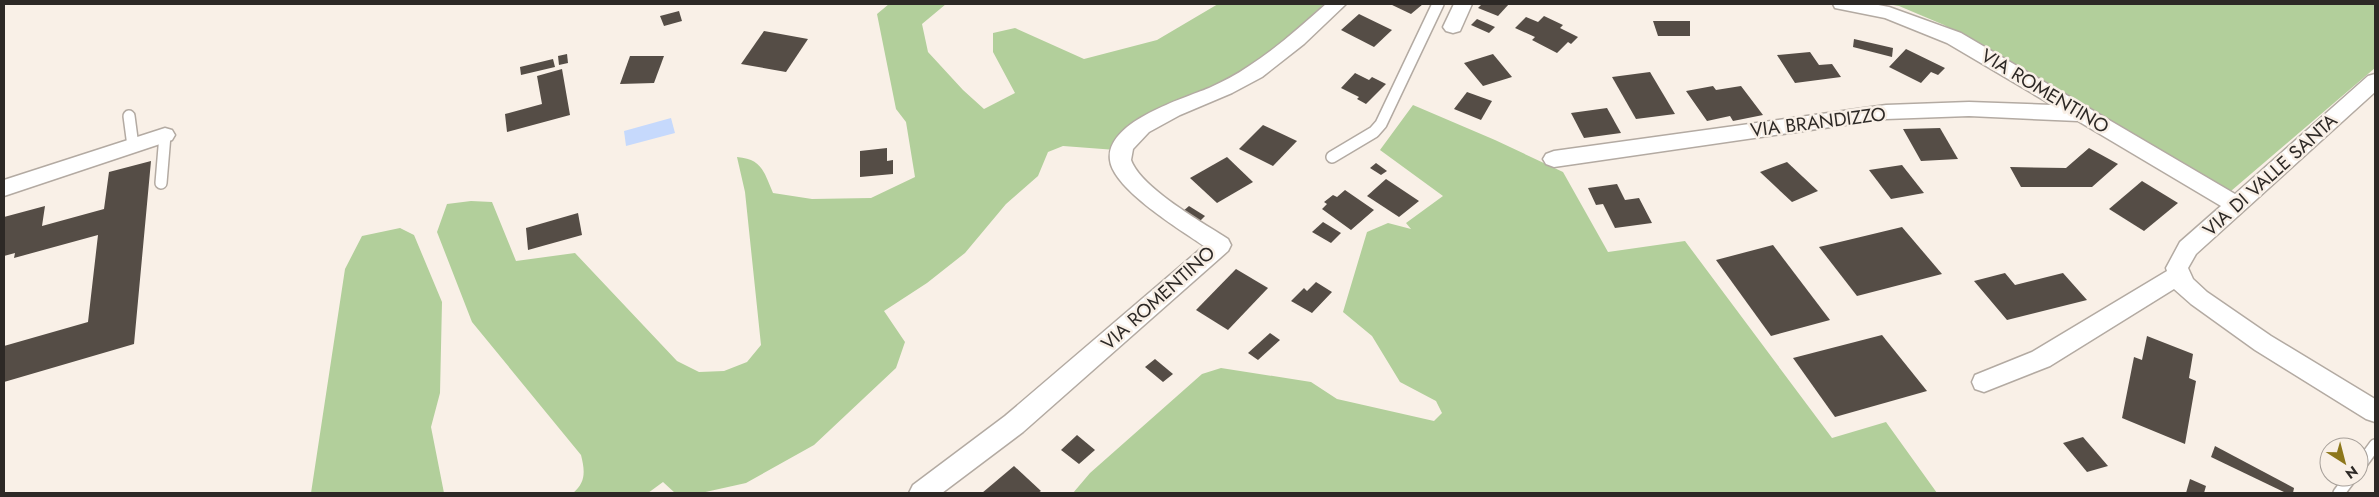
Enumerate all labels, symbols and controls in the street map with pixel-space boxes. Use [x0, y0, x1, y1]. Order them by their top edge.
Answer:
street label: VIA ROMENTINO [1976, 42, 2114, 140]
street label: VIA BRANDIZZO [1749, 100, 1887, 144]
street label: VIA DI VALLE SANTA [2197, 107, 2343, 243]
street label: VIA ROMENTINO [1095, 239, 1221, 357]
north arrow [2319, 437, 2369, 487]
text: N [2341, 461, 2362, 484]

